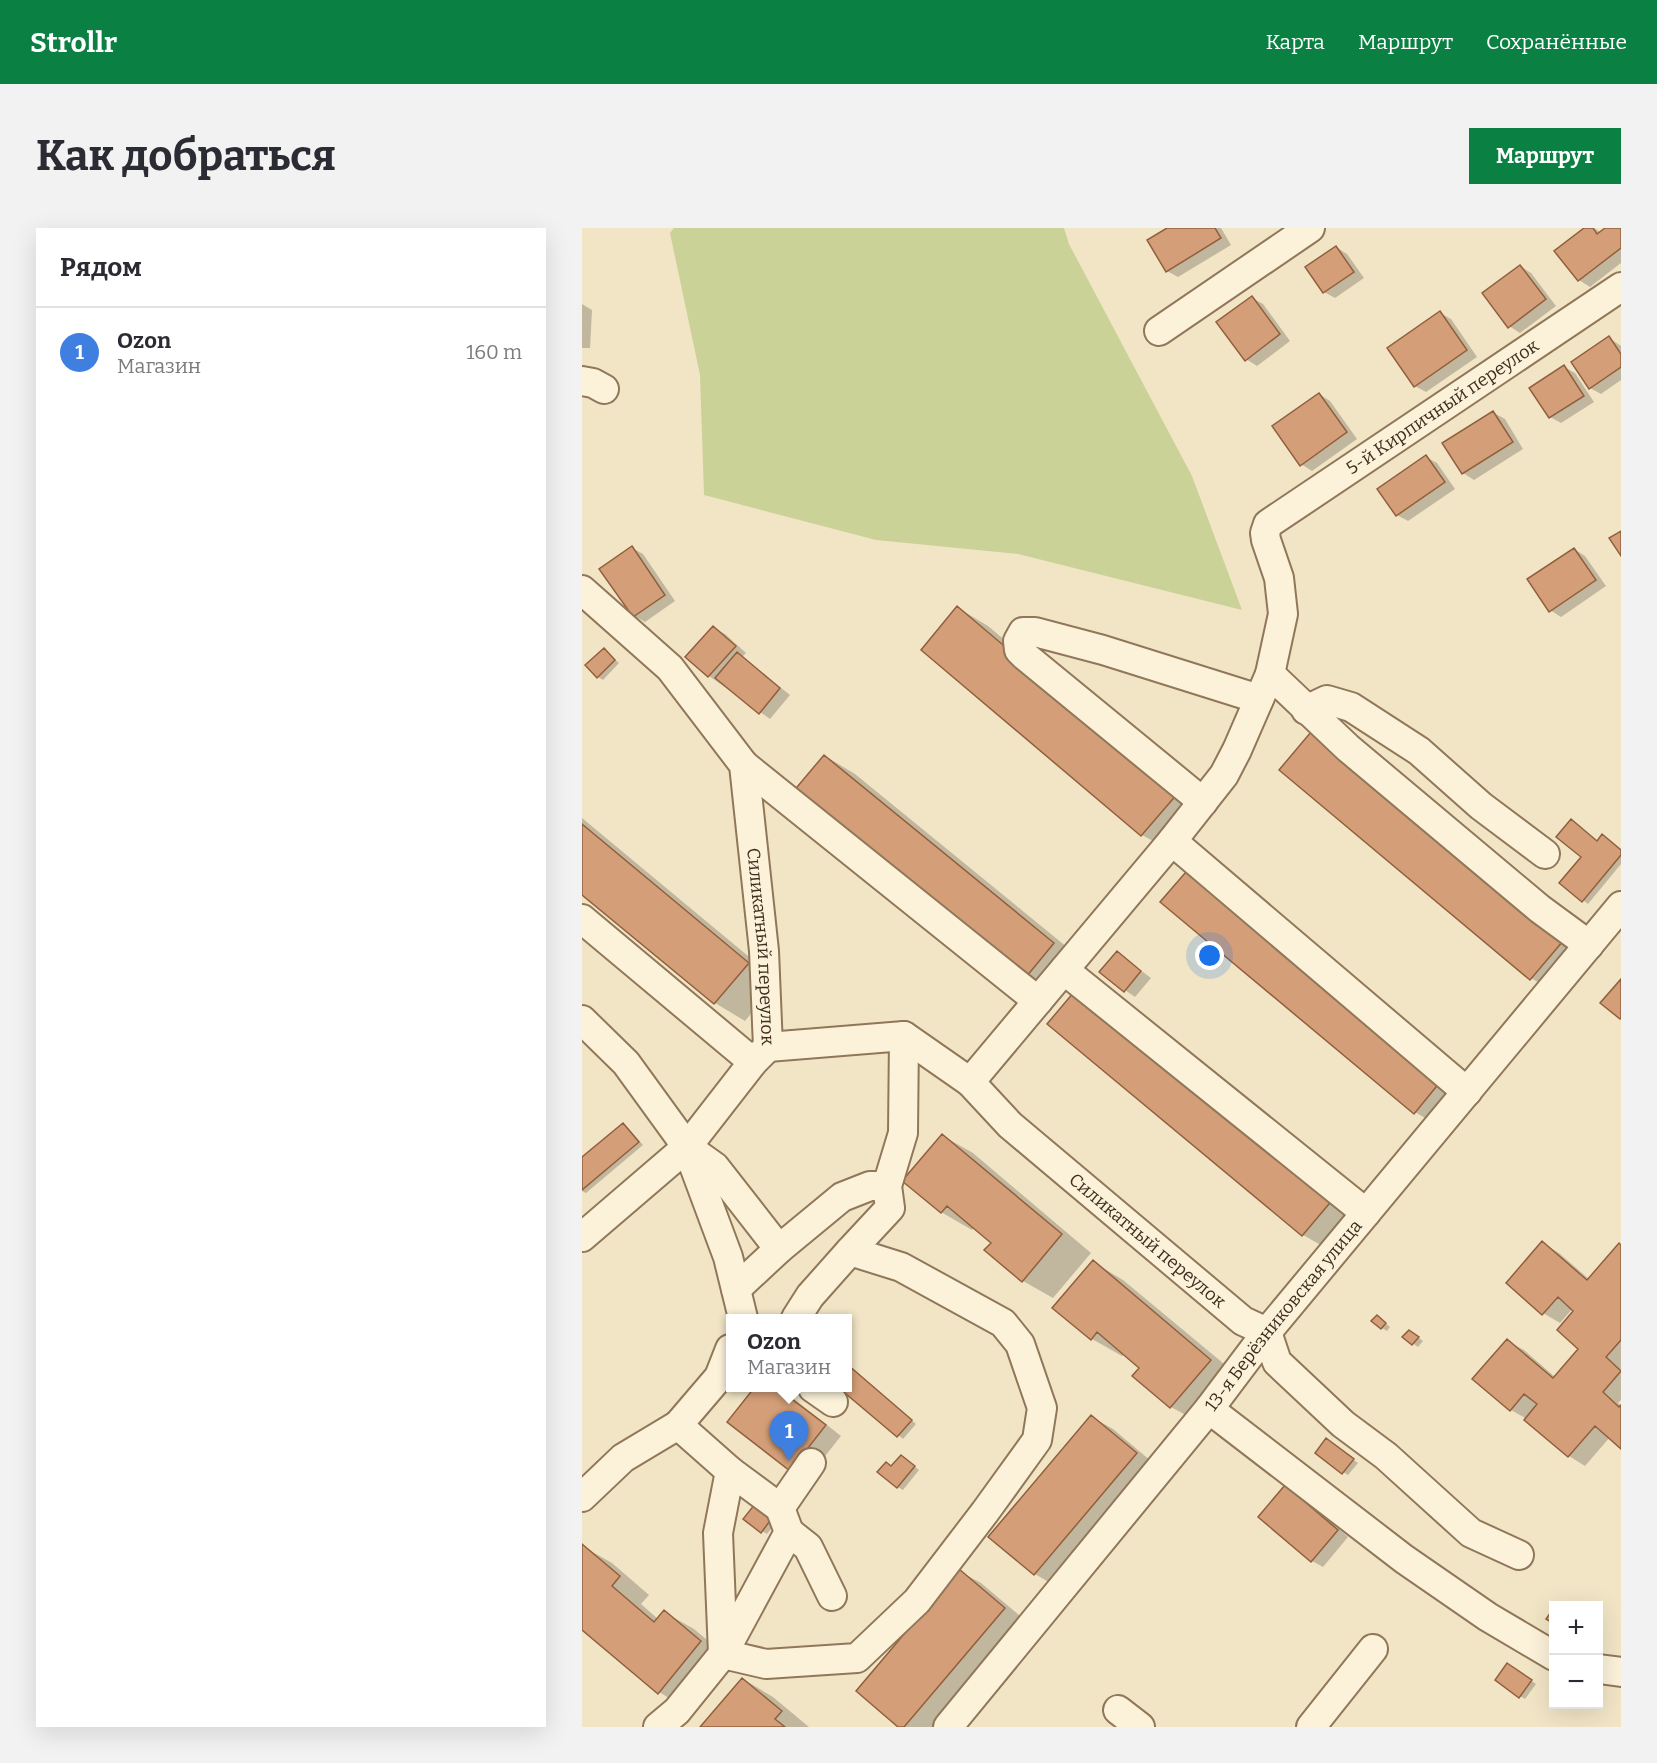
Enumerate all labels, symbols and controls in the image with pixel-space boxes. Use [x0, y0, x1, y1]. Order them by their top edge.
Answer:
text: Strollr [30, 26, 117, 59]
text: Карта [1266, 29, 1325, 55]
text: Маршрут [1358, 29, 1453, 55]
text: Сохранённые [1486, 29, 1627, 55]
button: Маршрут [1469, 128, 1621, 184]
text: Как добраться [36, 131, 336, 181]
text: Рядом [60, 252, 142, 283]
text: Ozon [117, 327, 171, 354]
street label: 5-й Кирпичный переулок [1342, 334, 1543, 479]
text: 1 [75, 340, 84, 364]
text: 160 m [466, 340, 522, 364]
text: Магазин [117, 354, 201, 378]
street label: Силикатный переулок [742, 847, 779, 1046]
your location [1195, 941, 1224, 970]
street label: Силикатный переулок [1065, 1168, 1231, 1313]
street label: 13-я Берёзниковская улица [1200, 1215, 1367, 1416]
popup [726, 1314, 852, 1392]
text: Ozon [747, 1328, 801, 1355]
text: Магазин [747, 1355, 831, 1379]
pin: 1 [770, 1412, 808, 1461]
map controls [1549, 1601, 1603, 1709]
button: + [1549, 1601, 1603, 1655]
button: − [1549, 1655, 1603, 1709]

